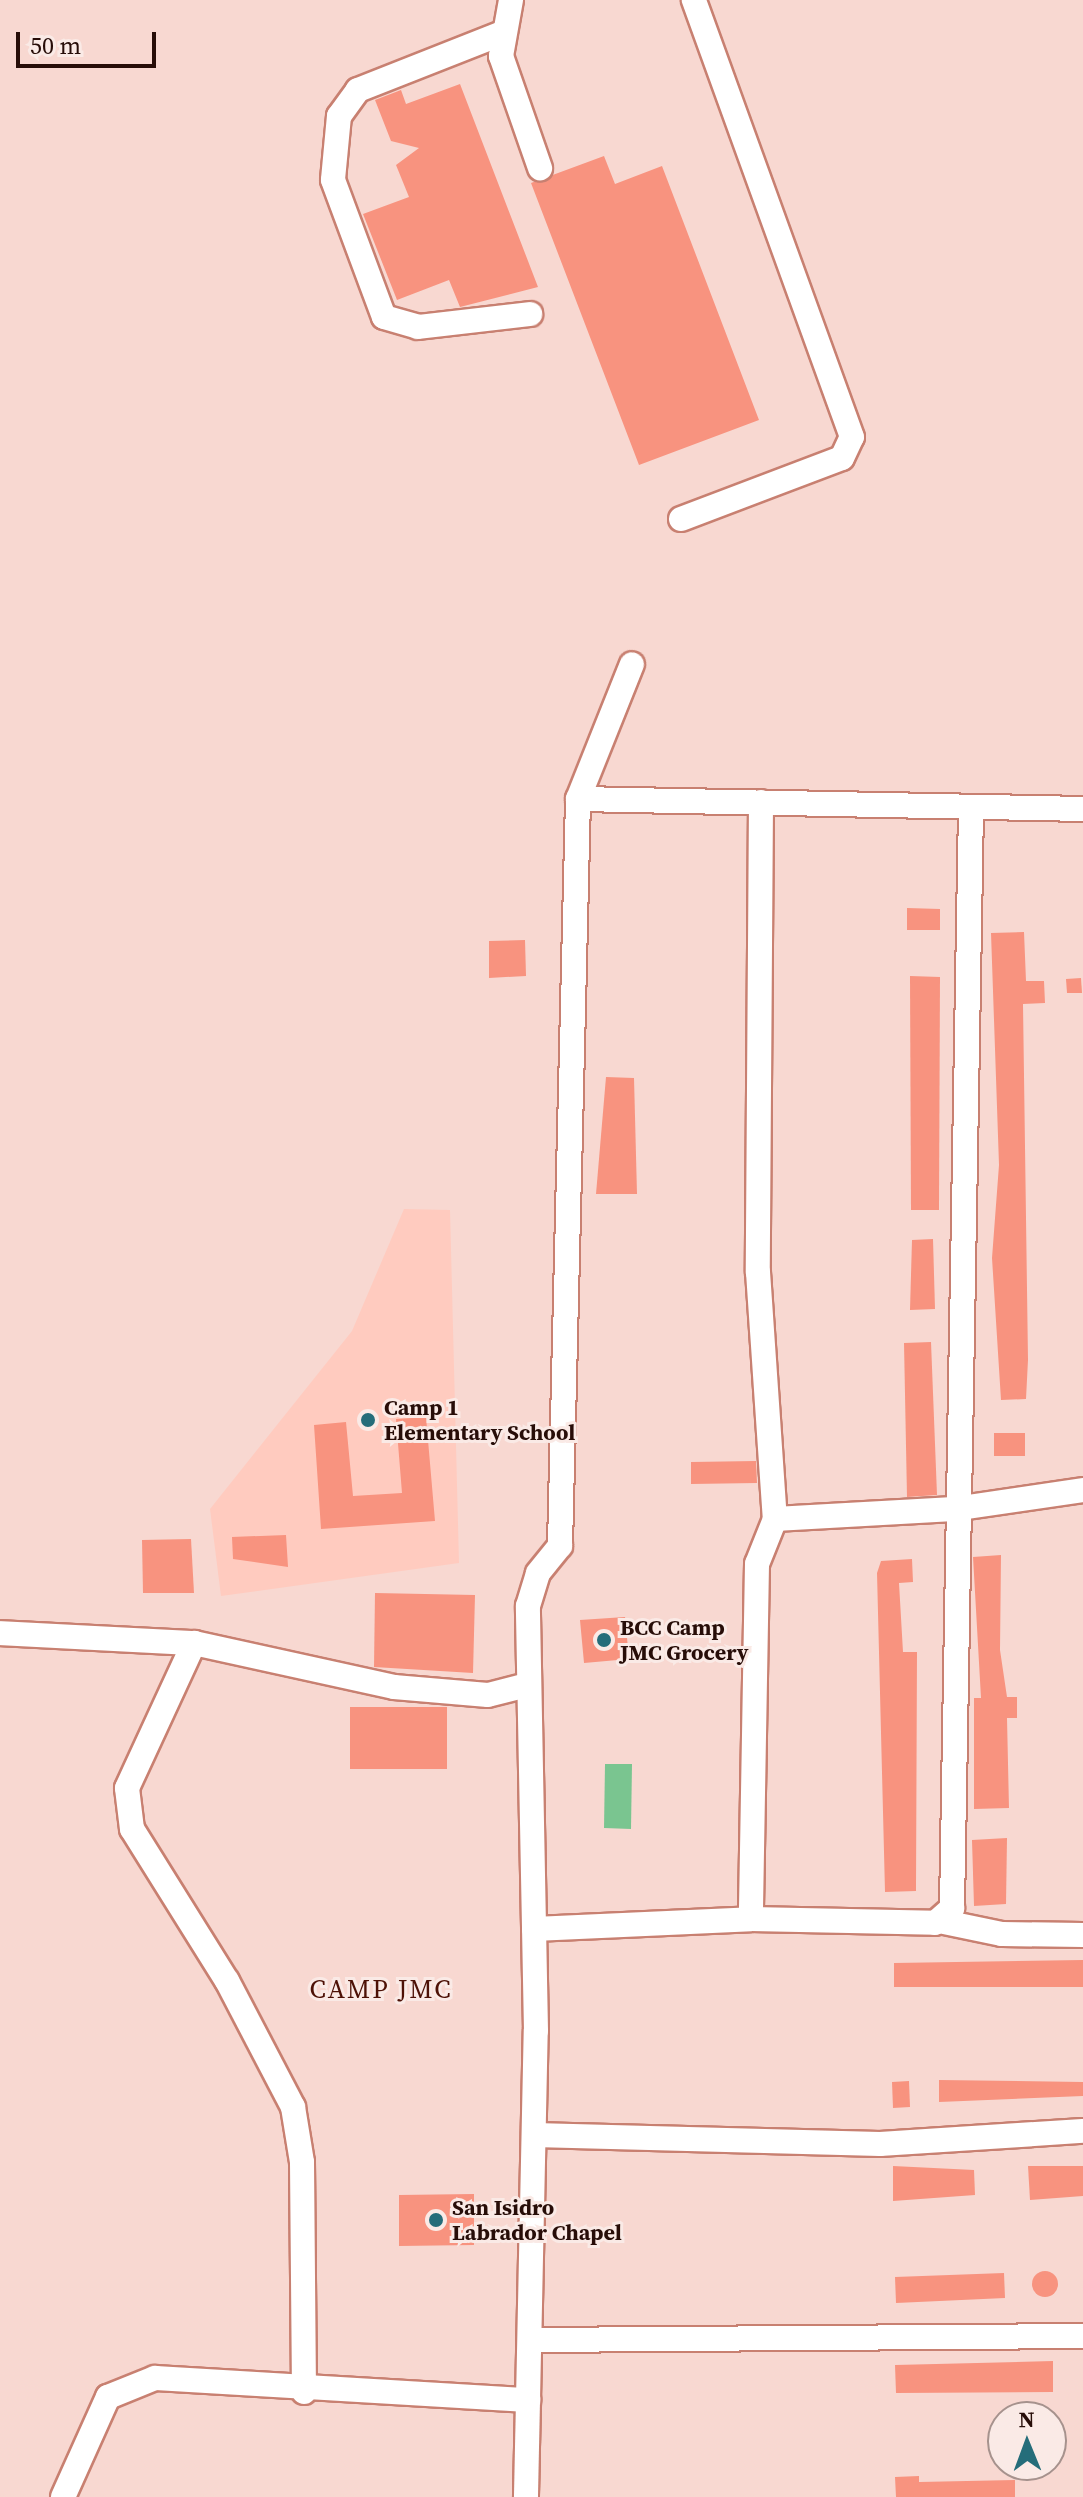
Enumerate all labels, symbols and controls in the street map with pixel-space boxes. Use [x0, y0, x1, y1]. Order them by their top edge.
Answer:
scale bar [20, 16, 160, 66]
text: 50 m [30, 29, 81, 62]
place label: Camp 1 Elementary School [384, 1394, 575, 1446]
marker: Camp 1 Elementary School [359, 1411, 377, 1429]
place label: BCC Camp JMC Grocery [620, 1614, 749, 1666]
marker: BCC Camp JMC Grocery [595, 1631, 613, 1649]
district label: CAMP JMC [309, 1974, 453, 2006]
place label: San Isidro Labrador Chapel [452, 2194, 622, 2246]
marker: San Isidro Labrador Chapel [427, 2211, 445, 2229]
north arrow [987, 2401, 1067, 2481]
text: N [1018, 2404, 1035, 2434]

